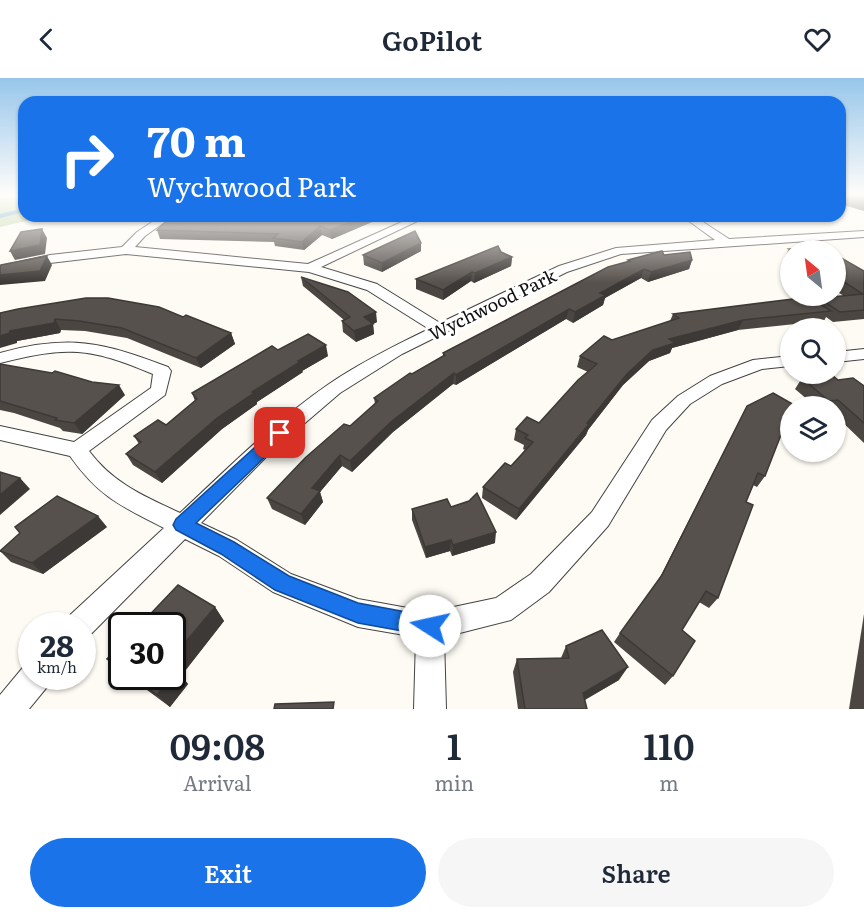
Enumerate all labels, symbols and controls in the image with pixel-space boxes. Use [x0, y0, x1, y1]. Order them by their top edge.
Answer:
text: GoPilot [382, 19, 482, 59]
icon: back [30, 23, 63, 56]
icon: heart [801, 23, 834, 56]
text: 70 m [147, 108, 246, 170]
icon: right [48, 120, 126, 198]
text: Wychwood Park [147, 165, 356, 205]
north arrow [780, 240, 846, 306]
map controls [780, 240, 846, 462]
street label: Wychwood Park [423, 261, 561, 347]
button: search [780, 318, 846, 384]
button: layers [780, 396, 846, 462]
pin [254, 407, 305, 458]
icon: arrive [263, 416, 296, 449]
position arrow [398, 594, 462, 658]
speed limit sign: 30 [108, 612, 186, 690]
text: 28 [40, 622, 74, 666]
text: km/h [37, 655, 77, 678]
text: 09:08 [169, 718, 265, 771]
text: 1 [447, 718, 462, 771]
text: 110 [643, 718, 695, 771]
text: Arrival [183, 767, 251, 797]
text: min [435, 767, 474, 797]
text: m [659, 767, 679, 797]
button: Exit [30, 838, 426, 907]
button: Share [438, 838, 834, 907]

